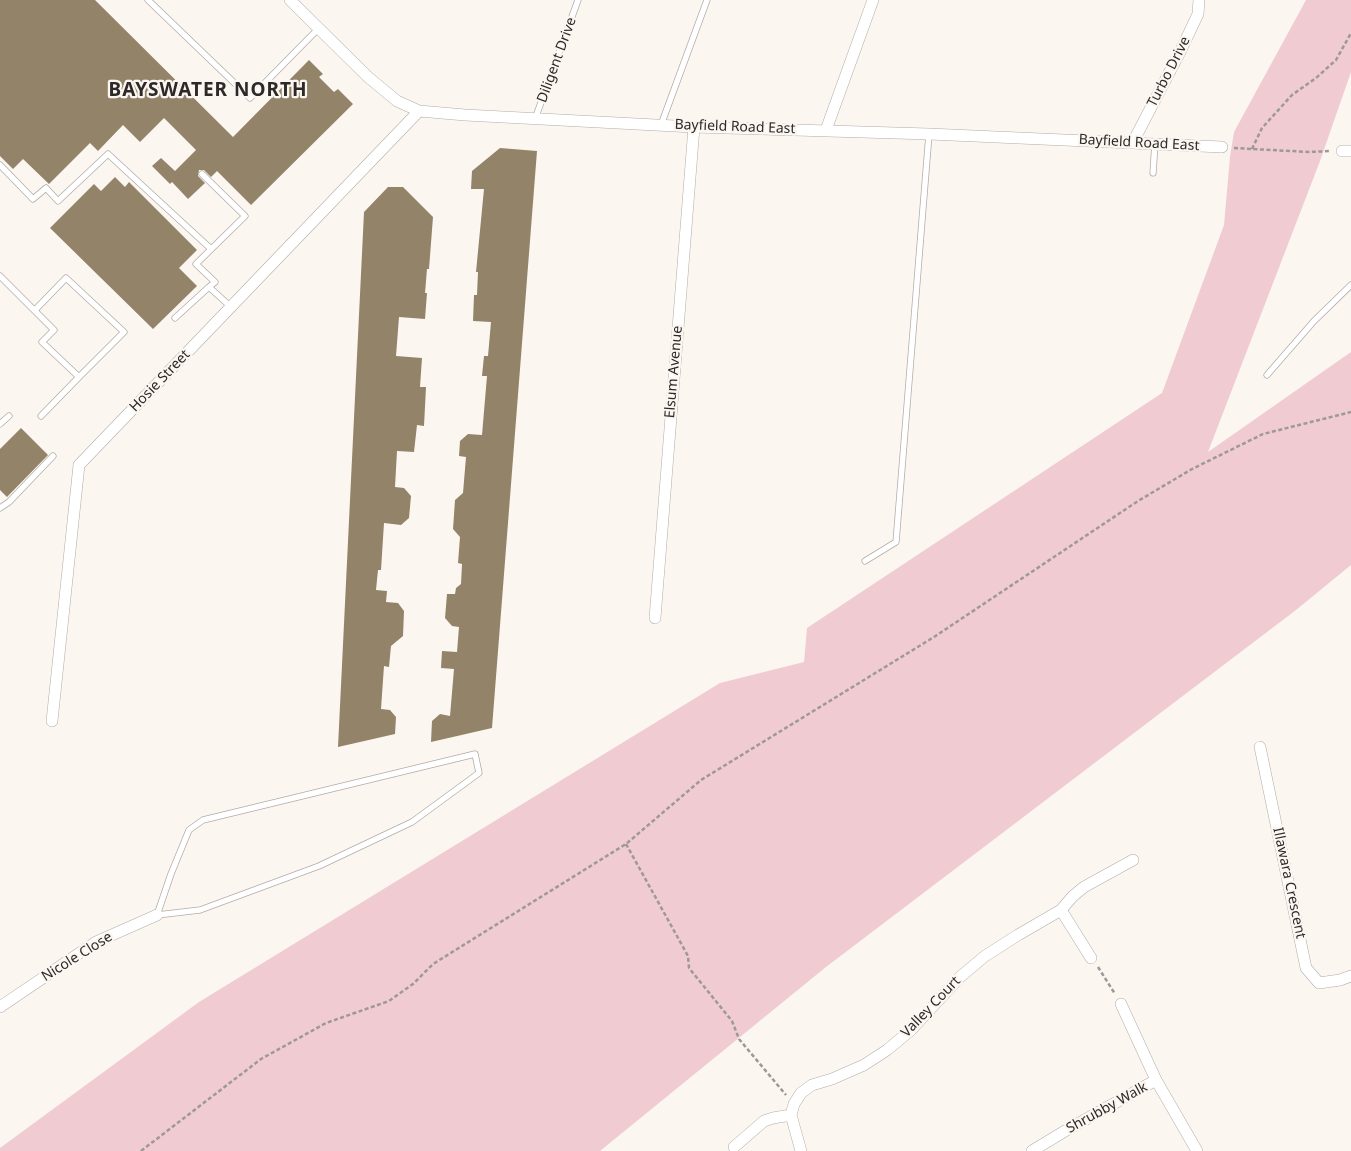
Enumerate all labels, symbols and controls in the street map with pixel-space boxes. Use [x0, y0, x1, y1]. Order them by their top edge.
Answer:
street label: Diligent Drive [534, 15, 580, 105]
street label: Turbo Drive [1144, 34, 1194, 110]
district label: BAYSWATER NORTH [107, 80, 309, 102]
street label: Bayfield Road East [674, 116, 796, 138]
street label: Bayfield Road East [1078, 131, 1200, 155]
street label: Elsum Avenue [662, 325, 686, 419]
street label: Hosie Street [126, 346, 194, 416]
street label: Illawara Crescent [1269, 826, 1309, 940]
street label: Nicole Close [39, 929, 115, 985]
street label: Valley Court [898, 973, 964, 1041]
street label: Shrubby Walk [1063, 1079, 1151, 1137]

